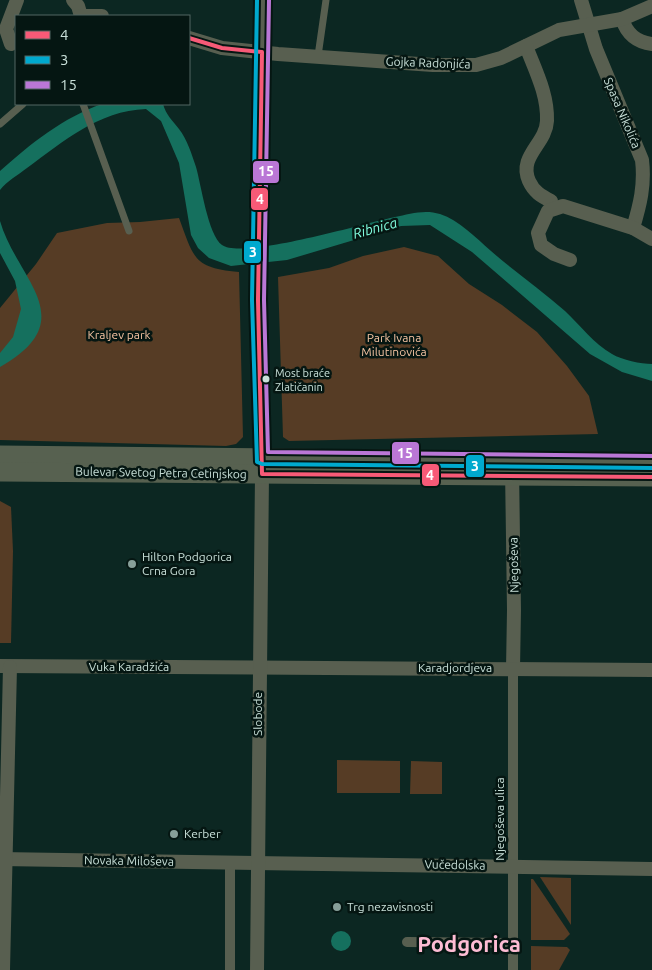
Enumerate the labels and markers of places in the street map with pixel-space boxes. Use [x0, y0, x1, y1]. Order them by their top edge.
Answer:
place label: Most braće Zlatičanin [275, 367, 330, 393]
marker: Most braće Zlatičanin [261, 374, 271, 384]
place label: Hilton Podgorica Crna Gora [142, 550, 232, 577]
marker: Hilton Podgorica Crna Gora [126, 558, 138, 570]
place label: Kerber [184, 827, 221, 840]
marker: Kerber [168, 828, 180, 840]
place label: Trg nezavisnosti [347, 900, 433, 913]
marker: Trg nezavisnosti [331, 901, 343, 913]

